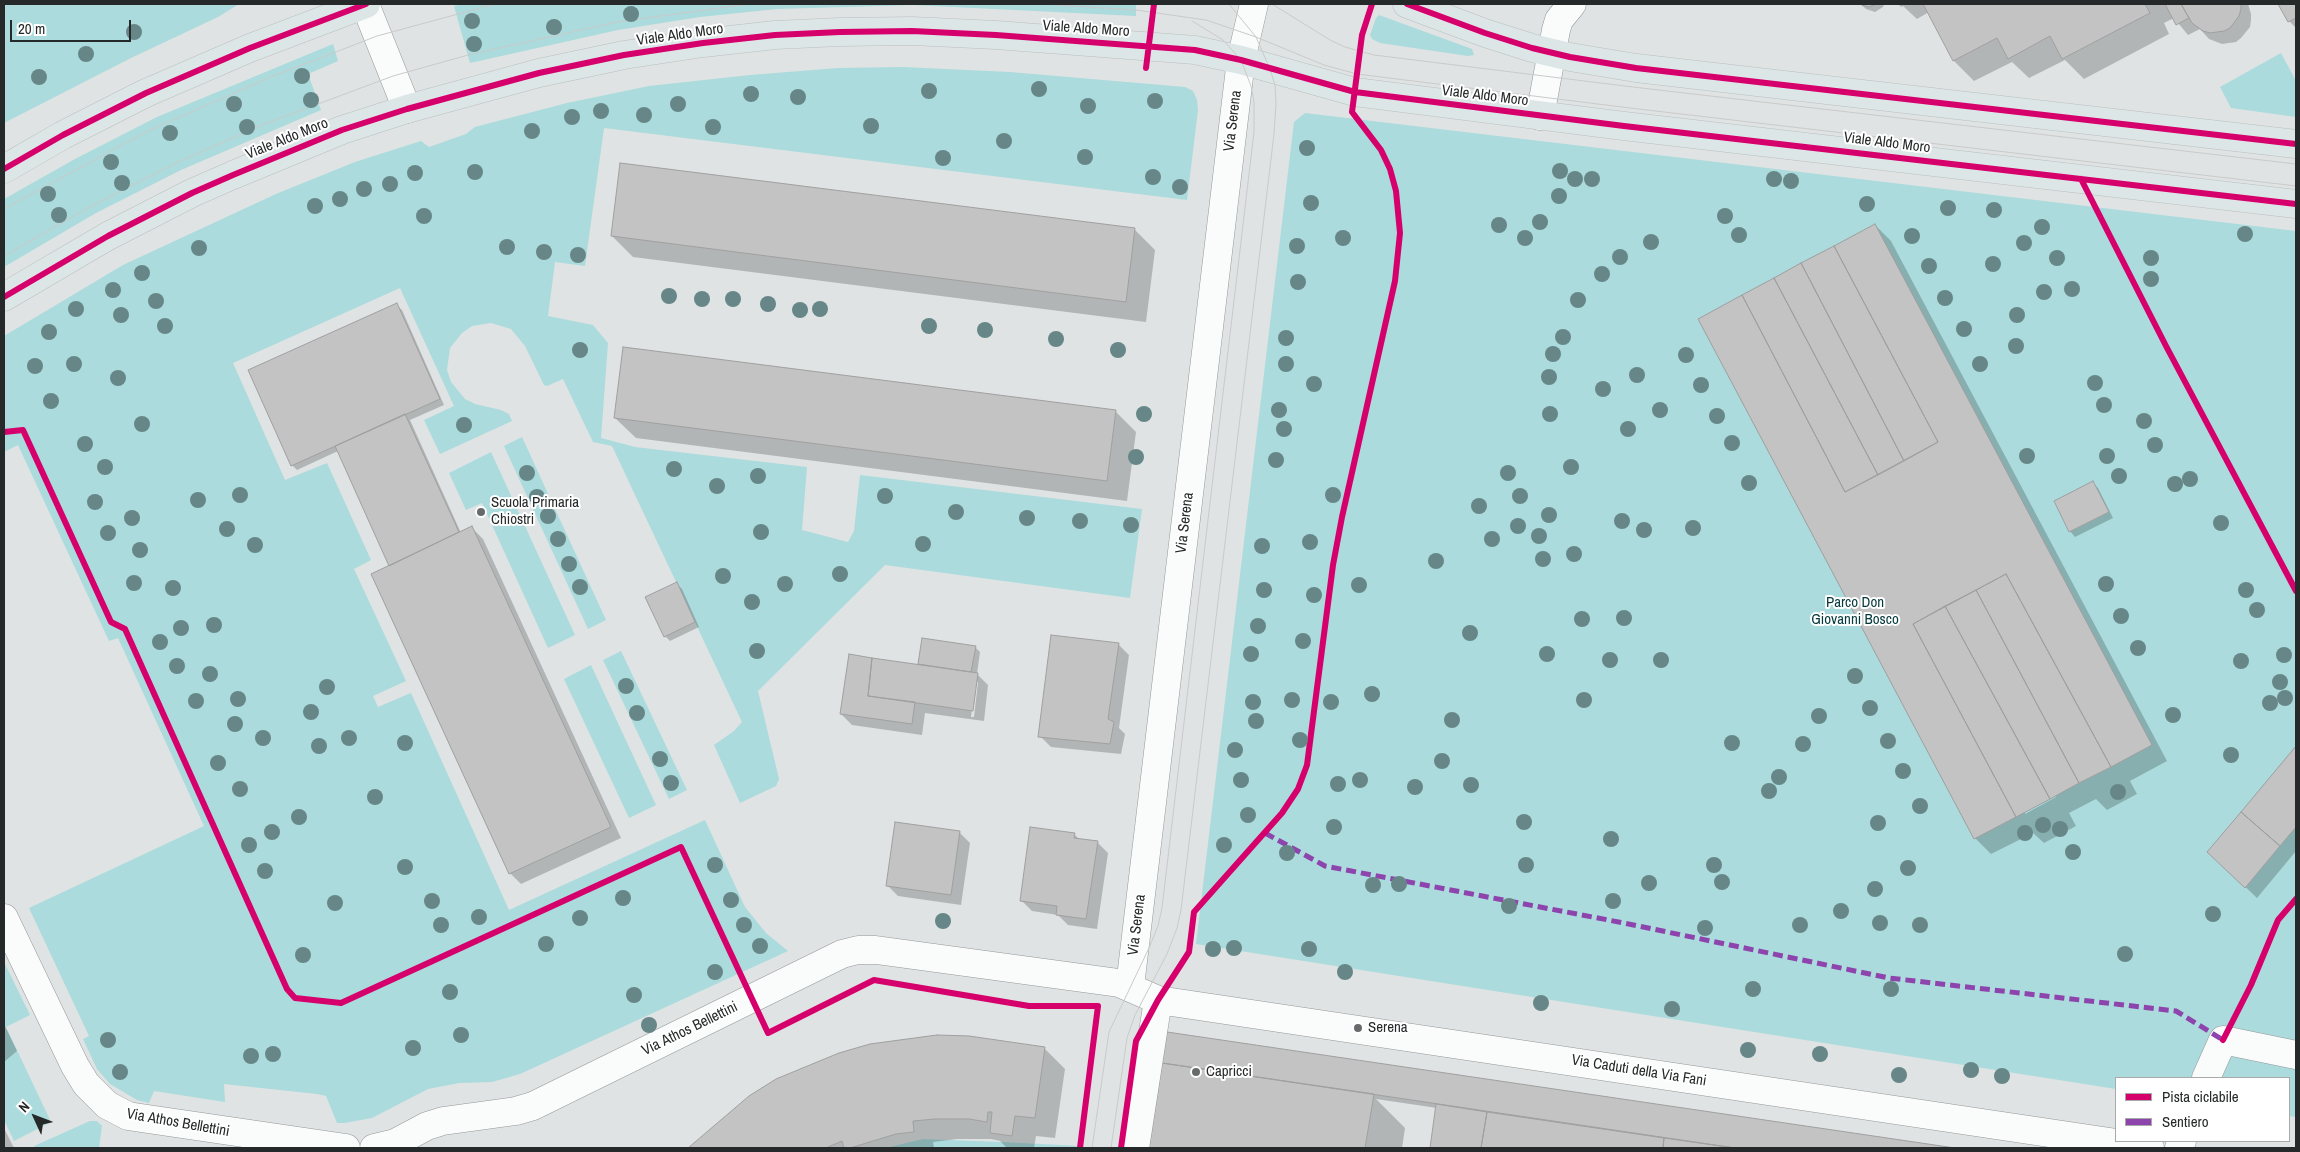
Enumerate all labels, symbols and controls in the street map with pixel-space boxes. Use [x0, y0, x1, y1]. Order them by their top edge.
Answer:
scale bar [12, 10, 134, 42]
street label: Viale Aldo Moro [1042, 17, 1130, 41]
text: 20 m [18, 18, 45, 39]
street label: Viale Aldo Moro [636, 20, 724, 50]
street label: Viale Aldo Moro [1441, 82, 1529, 110]
street label: Via Serena [1220, 89, 1246, 153]
street label: Viale Aldo Moro [243, 114, 331, 164]
street label: Viale Aldo Moro [1843, 129, 1931, 157]
street label: Via Serena [1172, 491, 1198, 555]
place label: Scuola Primaria Chiostri [491, 494, 579, 529]
marker: Scuola Primaria Chiostri [475, 506, 487, 518]
park label: Parco Don Giovanni Bosco [1811, 594, 1899, 629]
street label: Via Serena [1124, 893, 1150, 957]
street label: Via Athos Bellettini [639, 998, 741, 1060]
place label: Serena [1368, 1019, 1408, 1037]
marker: Serena [1352, 1022, 1364, 1034]
street label: Via Caduti della Via Fani [1570, 1051, 1708, 1091]
place label: Capricci [1206, 1063, 1252, 1081]
marker: Capricci [1190, 1066, 1202, 1078]
legend [2115, 1077, 2290, 1142]
text: Pista ciclabile [2162, 1086, 2239, 1107]
north arrow [10, 1092, 60, 1142]
text: N [15, 1098, 33, 1116]
street label: Via Athos Bellettini [125, 1105, 231, 1141]
text: Sentiero [2162, 1111, 2209, 1132]

